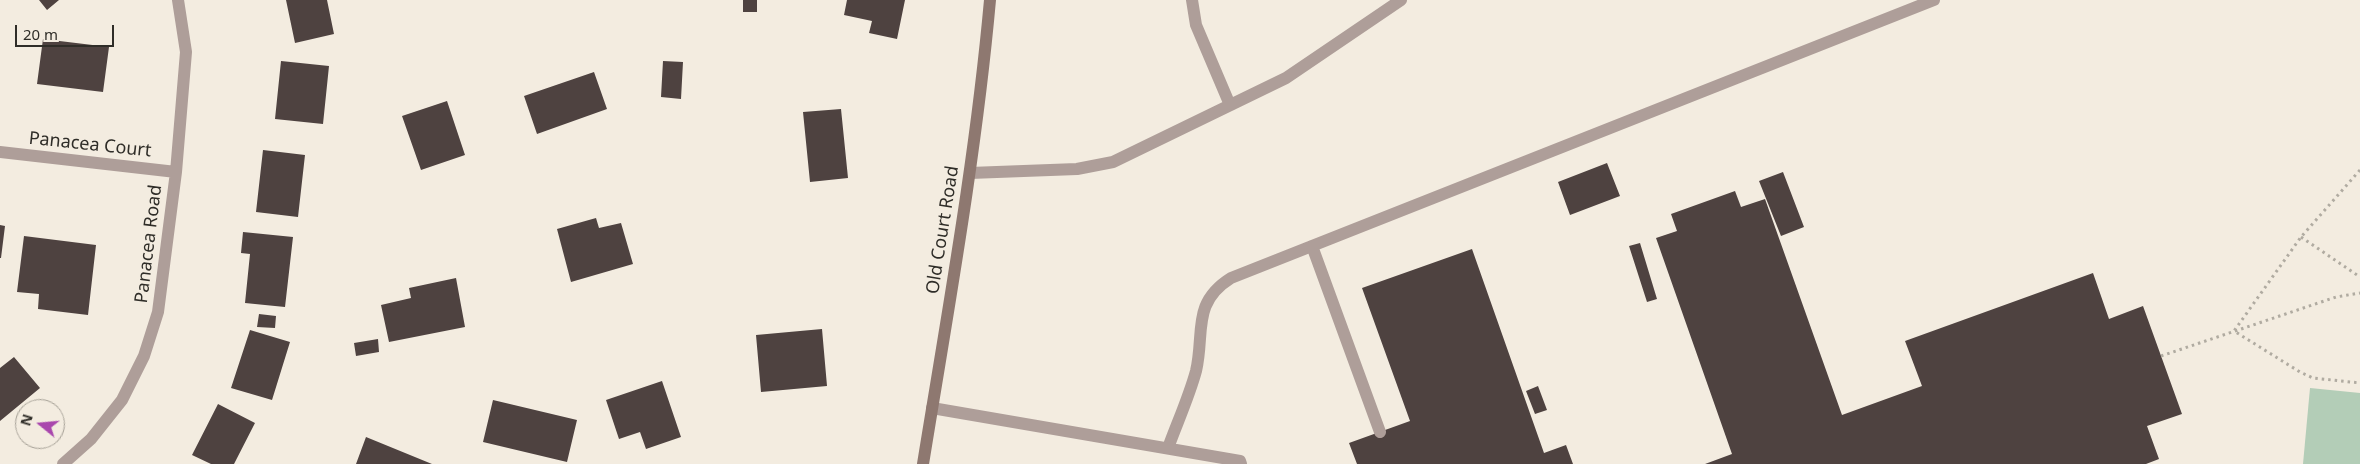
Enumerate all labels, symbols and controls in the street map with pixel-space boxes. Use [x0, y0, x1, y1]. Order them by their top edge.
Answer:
scale bar [18, 15, 116, 47]
text: 20 m [23, 24, 58, 44]
street label: Panacea Court [28, 128, 152, 162]
street label: Old Court Road [922, 164, 964, 296]
street label: Panacea Road [131, 184, 167, 304]
north arrow [15, 399, 65, 449]
text: N [15, 412, 37, 428]

